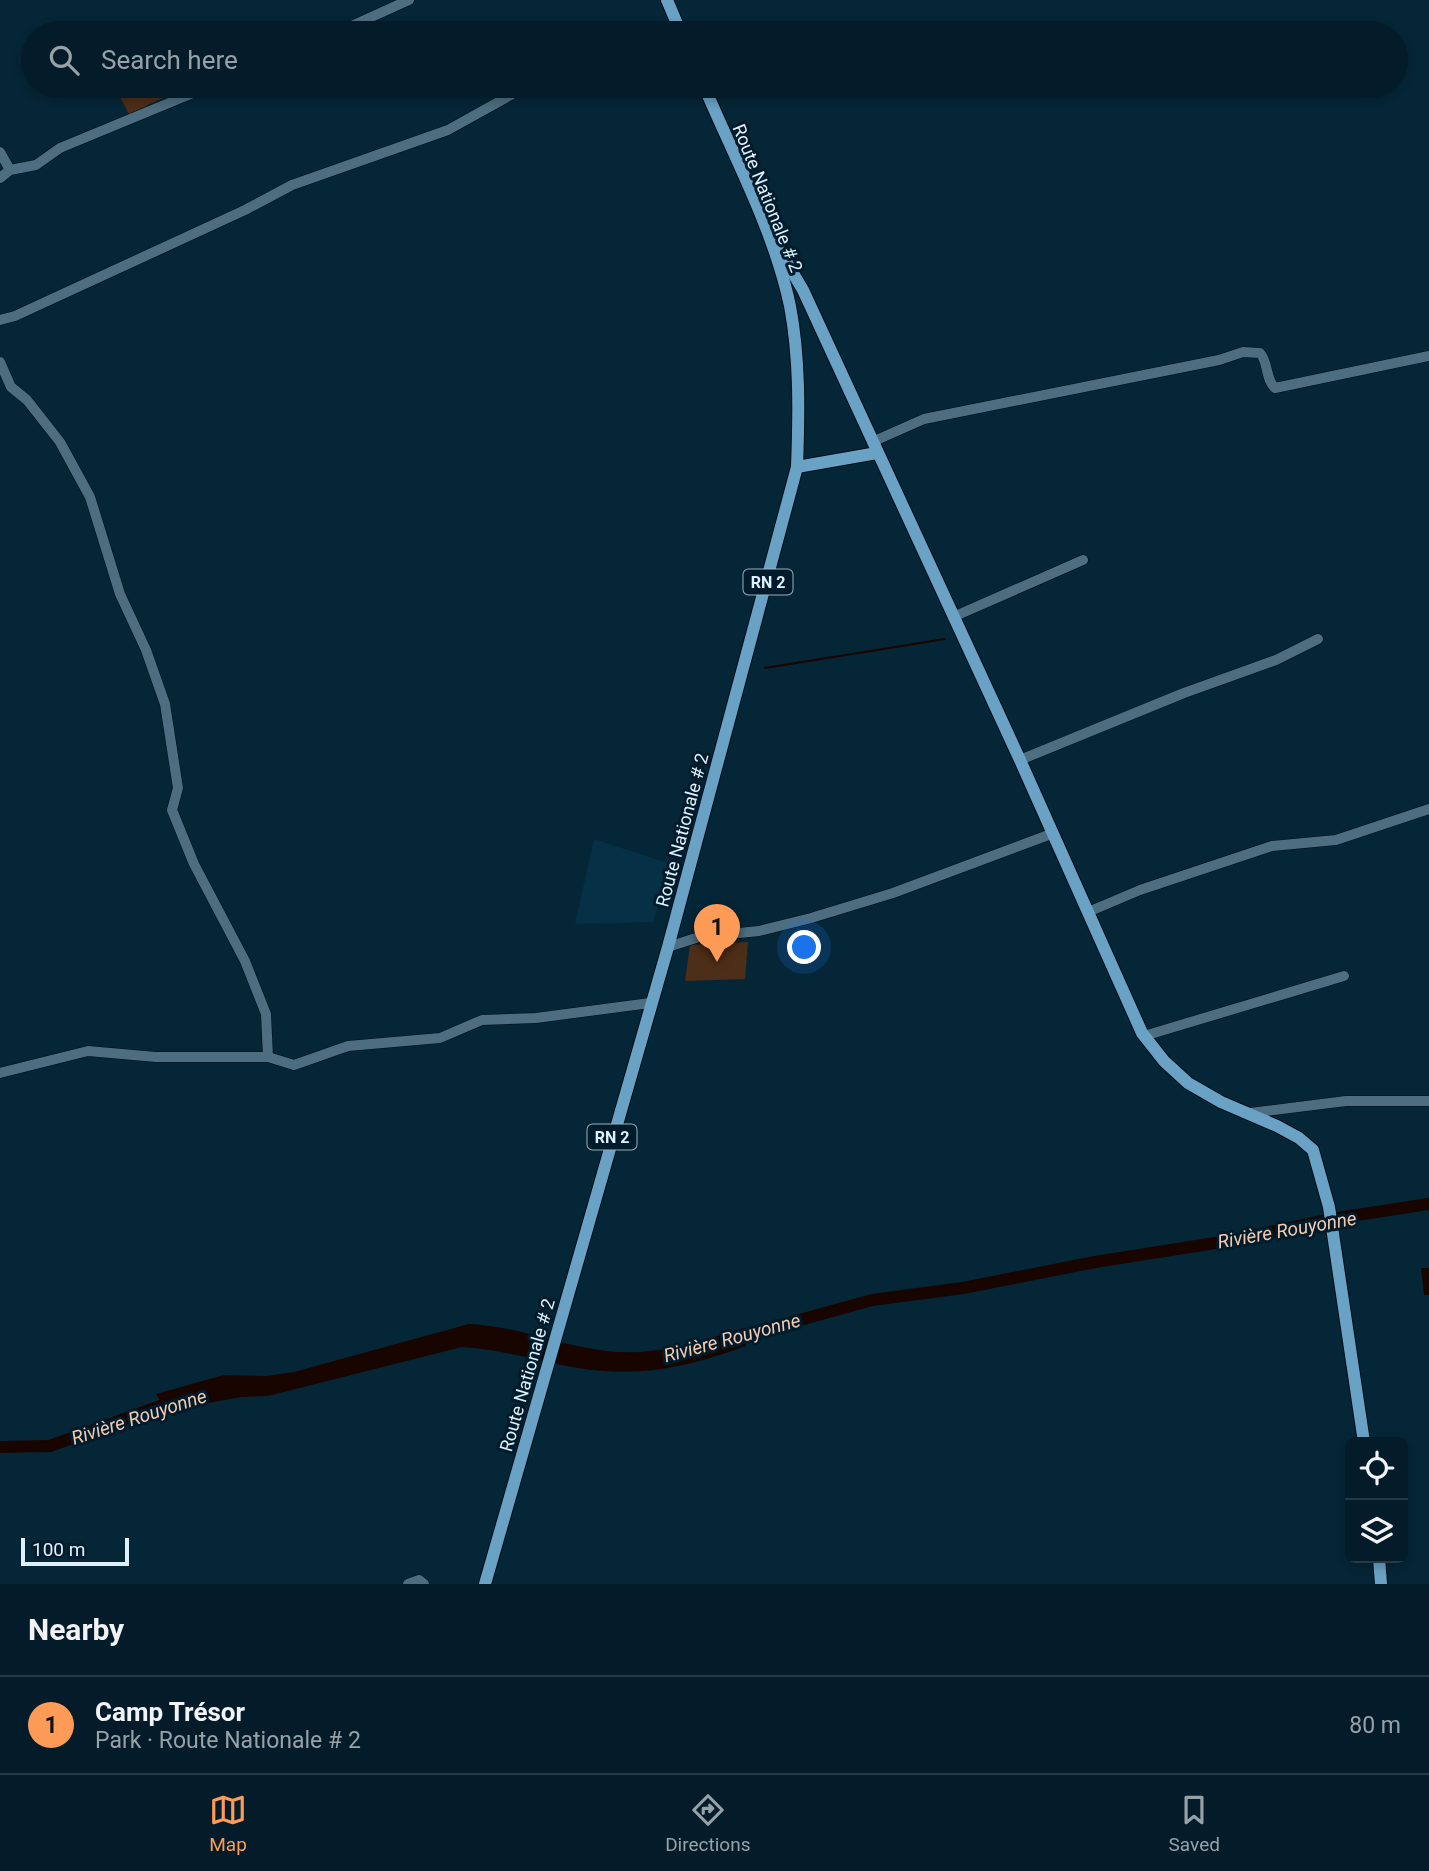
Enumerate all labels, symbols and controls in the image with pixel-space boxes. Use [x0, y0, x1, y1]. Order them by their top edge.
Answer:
search box [21, 21, 1408, 98]
icon: search [45, 41, 83, 79]
text: Search here [101, 45, 238, 75]
street label: Route Nationale # 2 [729, 121, 807, 275]
road number: RN 2 [744, 569, 792, 594]
street label: Route Nationale # 2 [651, 751, 713, 909]
pin: 1 [694, 904, 740, 962]
your location [787, 930, 821, 964]
road number: RN 2 [588, 1124, 636, 1149]
water label: Rivière Rouyonne [1216, 1206, 1359, 1254]
street label: Route Nationale # 2 [495, 1296, 559, 1454]
water label: Rivière Rouyonne [661, 1309, 803, 1367]
water label: Rivière Rouyonne [69, 1384, 210, 1450]
map controls [1345, 1437, 1408, 1563]
button: locate [1345, 1437, 1408, 1500]
button: layers [1345, 1500, 1408, 1563]
scale bar [21, 1535, 130, 1567]
text: 100 m [32, 1538, 85, 1561]
text: Nearby [28, 1612, 124, 1647]
text: Camp Trésor [95, 1697, 245, 1727]
text: 1 [44, 1712, 58, 1739]
text: 80 m [1349, 1712, 1401, 1739]
text: Park · Route Nationale # 2 [95, 1727, 361, 1754]
tab: Map [209, 1791, 247, 1856]
tab: Directions [665, 1791, 750, 1856]
tab: Saved [1169, 1791, 1220, 1856]

